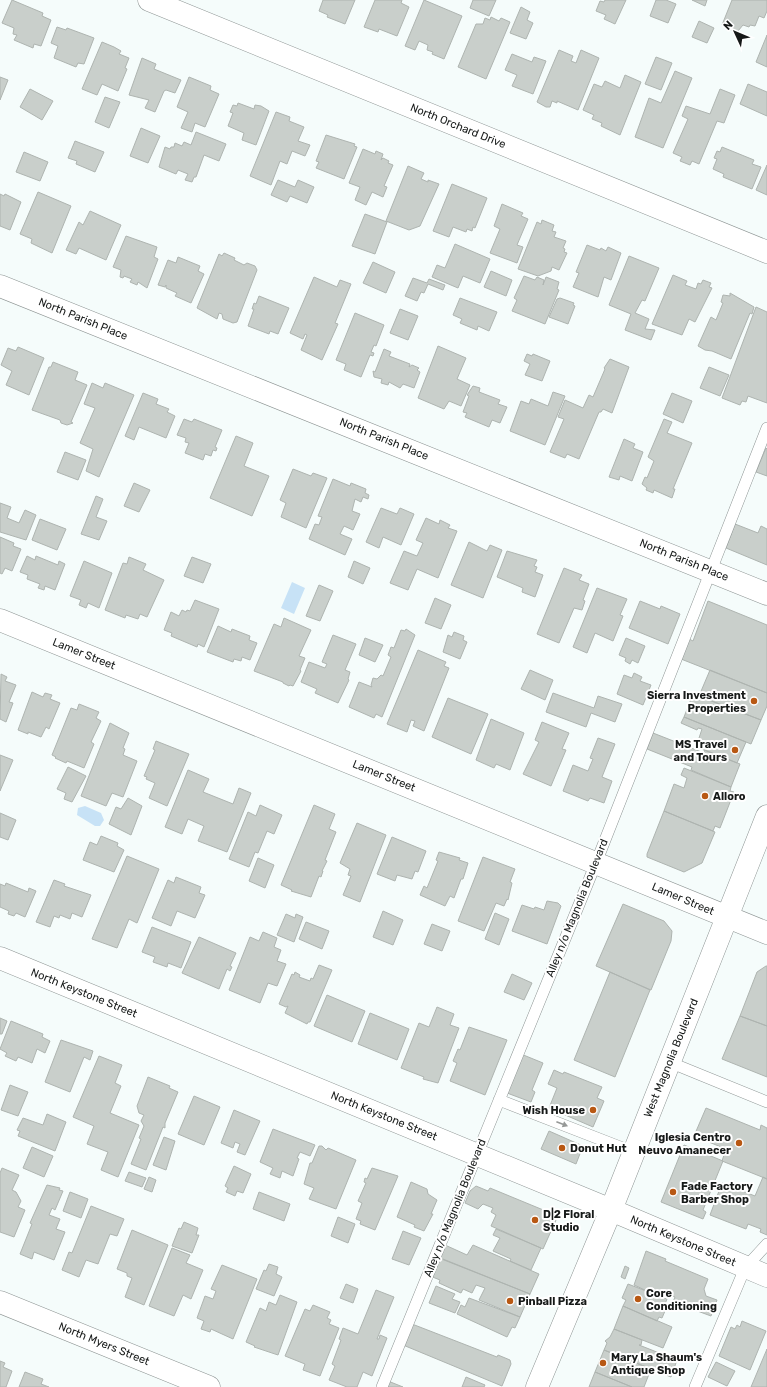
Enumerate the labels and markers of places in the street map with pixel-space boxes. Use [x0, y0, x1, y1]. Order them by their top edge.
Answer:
place label: Sierra Investment Properties [647, 689, 746, 715]
marker: Sierra Investment Properties [749, 696, 759, 706]
place label: MS Travel and Tours [674, 738, 727, 764]
marker: MS Travel and Tours [730, 745, 740, 755]
place label: Alloro [713, 790, 746, 803]
marker: Alloro [700, 791, 710, 801]
place label: Wish House [523, 1104, 585, 1117]
marker: Wish House [588, 1105, 598, 1115]
place label: Iglesia Centro Neuvo Amanecer [638, 1131, 731, 1157]
marker: Iglesia Centro Neuvo Amanecer [734, 1138, 744, 1148]
place label: Donut Hut [570, 1142, 627, 1155]
marker: Donut Hut [557, 1143, 567, 1153]
place label: Fade Factory Barber Shop [681, 1180, 753, 1206]
marker: Fade Factory Barber Shop [668, 1187, 678, 1197]
place label: D|2 Floral Studio [543, 1207, 594, 1234]
marker: D|2 Floral Studio [530, 1215, 540, 1225]
place label: Core Conditioning [646, 1287, 717, 1313]
marker: Core Conditioning [633, 1294, 643, 1304]
place label: Pinball Pizza [518, 1295, 587, 1308]
marker: Pinball Pizza [505, 1296, 515, 1306]
place label: Mary La Shaum's Antique Shop [611, 1351, 702, 1377]
marker: Mary La Shaum's Antique Shop [598, 1358, 608, 1368]

